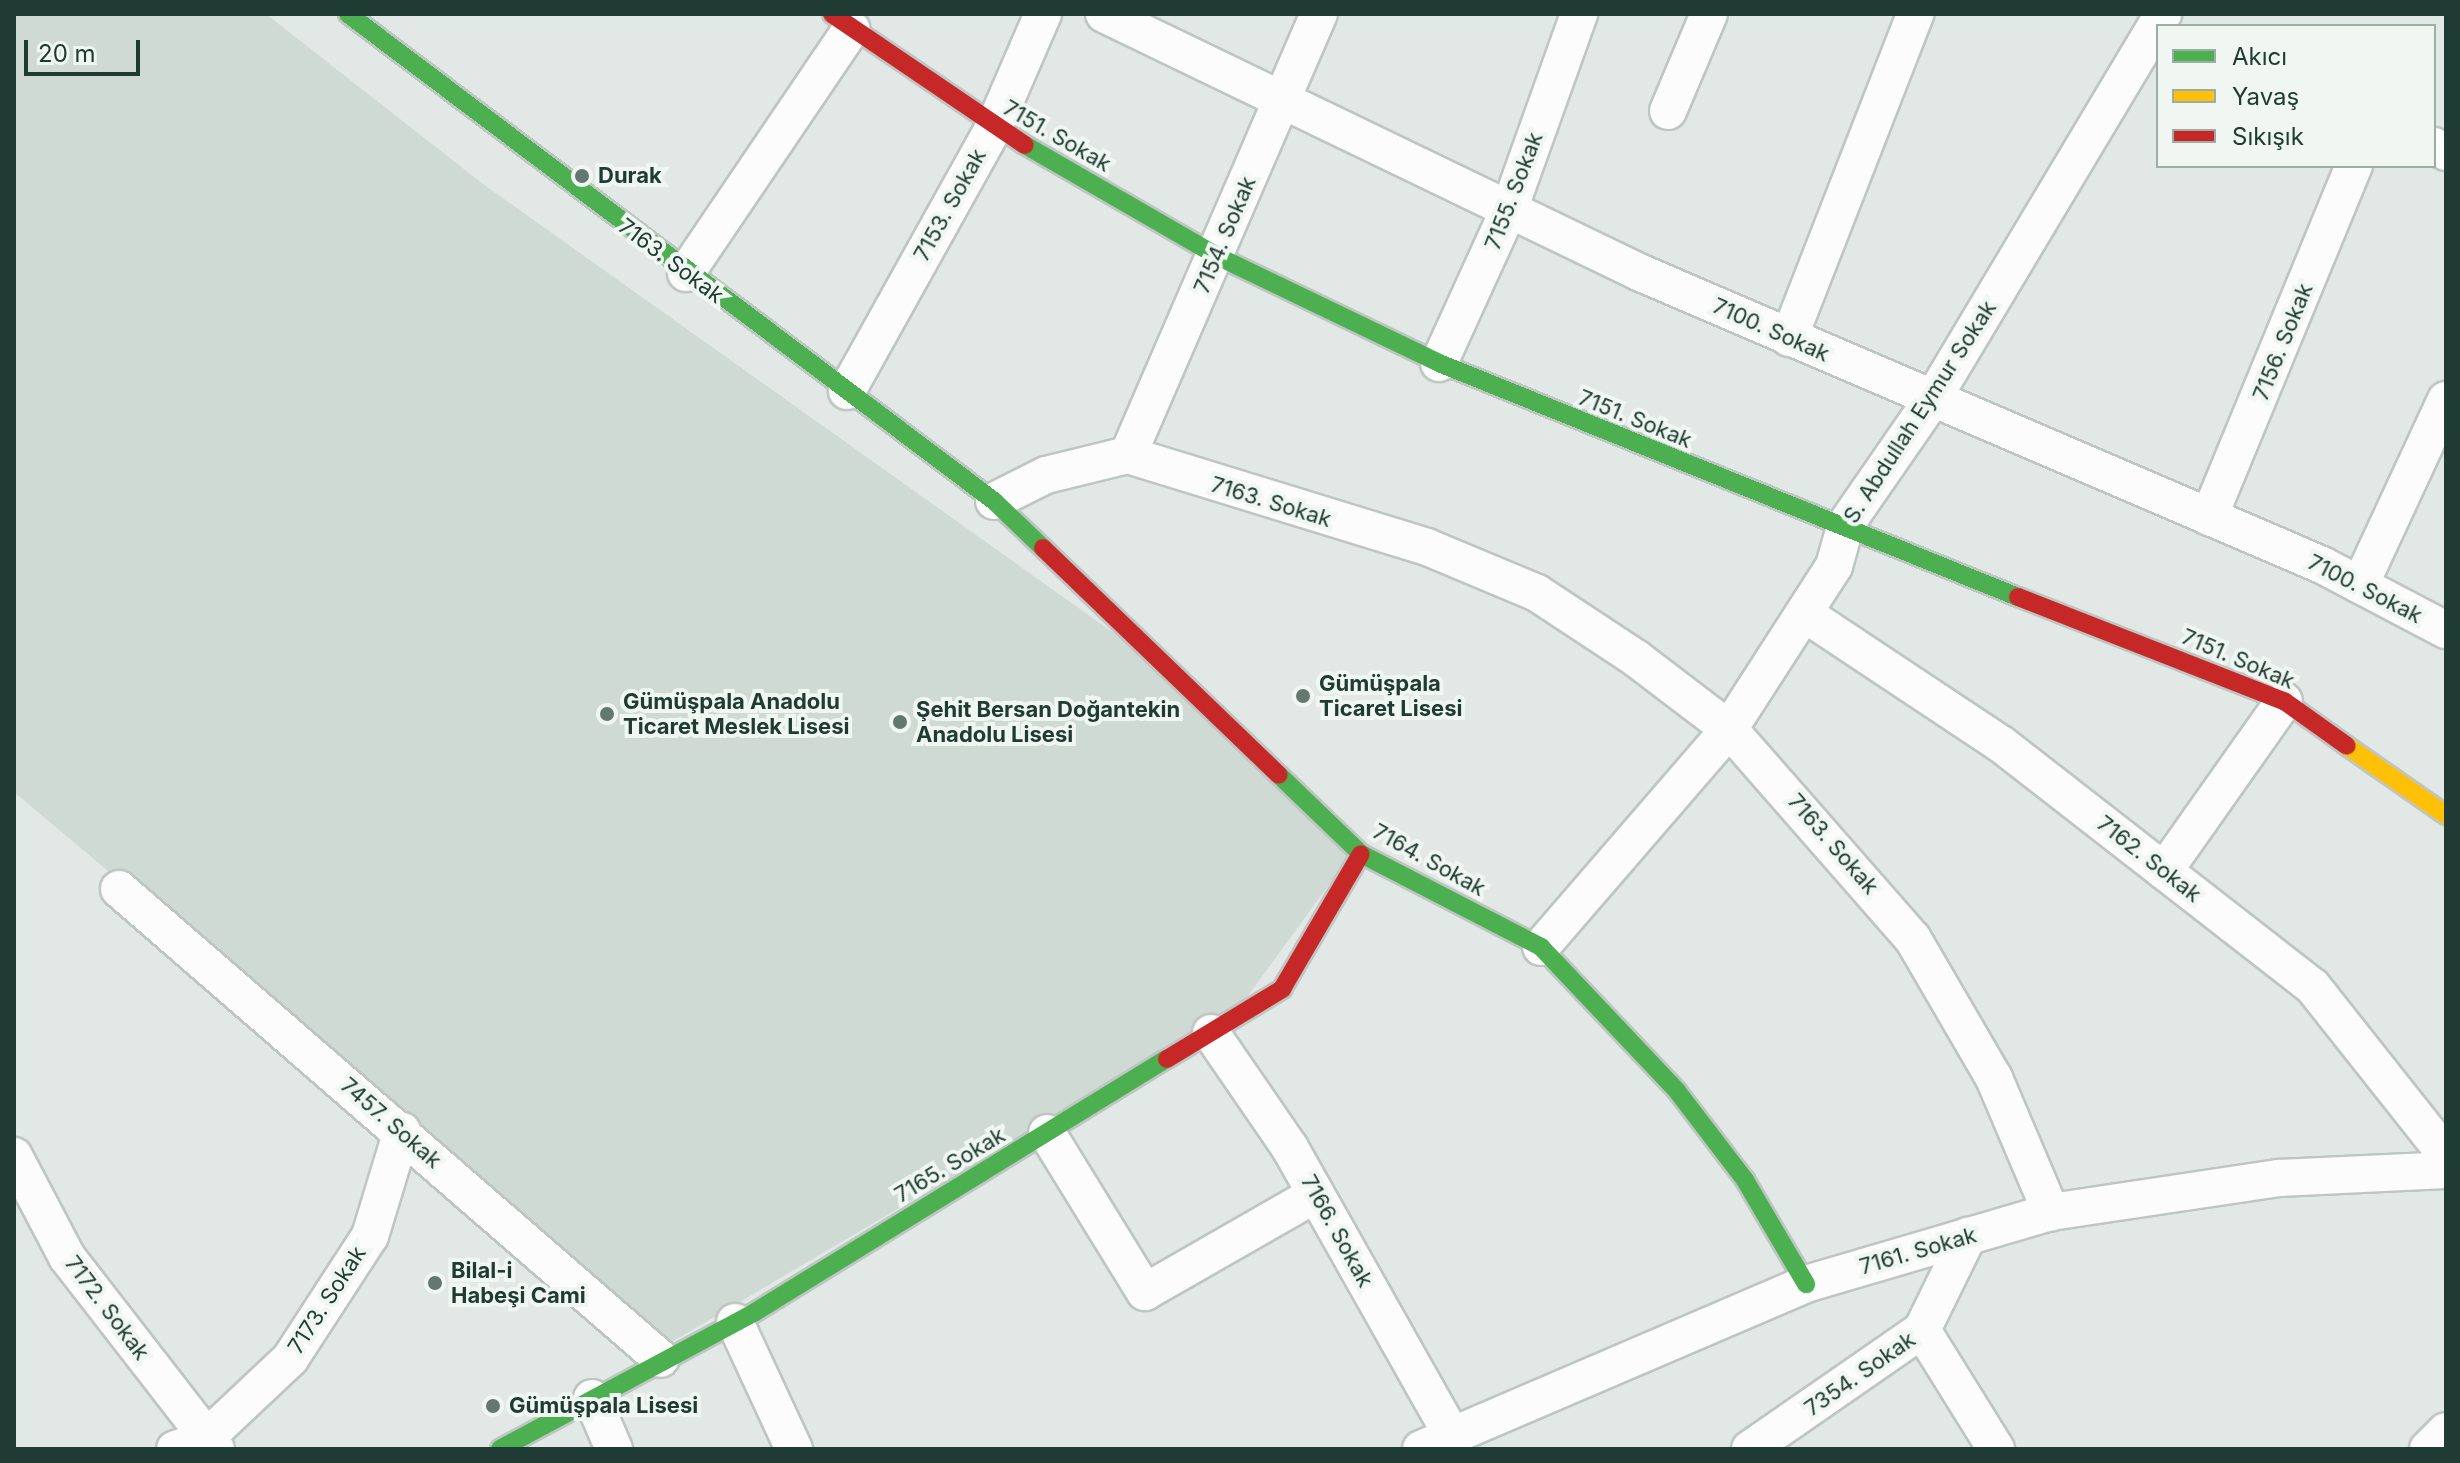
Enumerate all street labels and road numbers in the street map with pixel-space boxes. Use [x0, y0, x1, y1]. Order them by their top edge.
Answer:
street label: 7151. Sokak [998, 95, 1116, 177]
street label: 7155. Sokak [1479, 128, 1549, 254]
street label: 7153. Sokak [908, 144, 992, 266]
street label: 7154. Sokak [1189, 173, 1261, 297]
street label: 7163. Sokak [613, 213, 729, 309]
street label: 7156. Sokak [2248, 280, 2318, 404]
street label: 7100. Sokak [1709, 293, 1833, 367]
street label: S. Abdullah Eymur Sokak [1838, 296, 2002, 528]
street label: 7151. Sokak [1574, 384, 1696, 454]
street label: 7163. Sokak [1208, 471, 1334, 533]
street label: 7100. Sokak [2303, 549, 2427, 629]
street label: 7151. Sokak [2178, 623, 2298, 695]
street label: 7163. Sokak [1782, 788, 1884, 900]
street label: 7162. Sokak [2092, 810, 2206, 908]
street label: 7164. Sokak [1368, 818, 1490, 902]
street label: 7457. Sokak [335, 1072, 447, 1174]
street label: 7165. Sokak [890, 1122, 1010, 1208]
street label: 7166. Sokak [1295, 1170, 1379, 1292]
street label: 7161. Sokak [1857, 1222, 1979, 1280]
street label: 7173. Sokak [282, 1241, 372, 1359]
street label: 7172. Sokak [59, 1251, 155, 1365]
street label: 7354. Sokak [1800, 1326, 1920, 1422]

